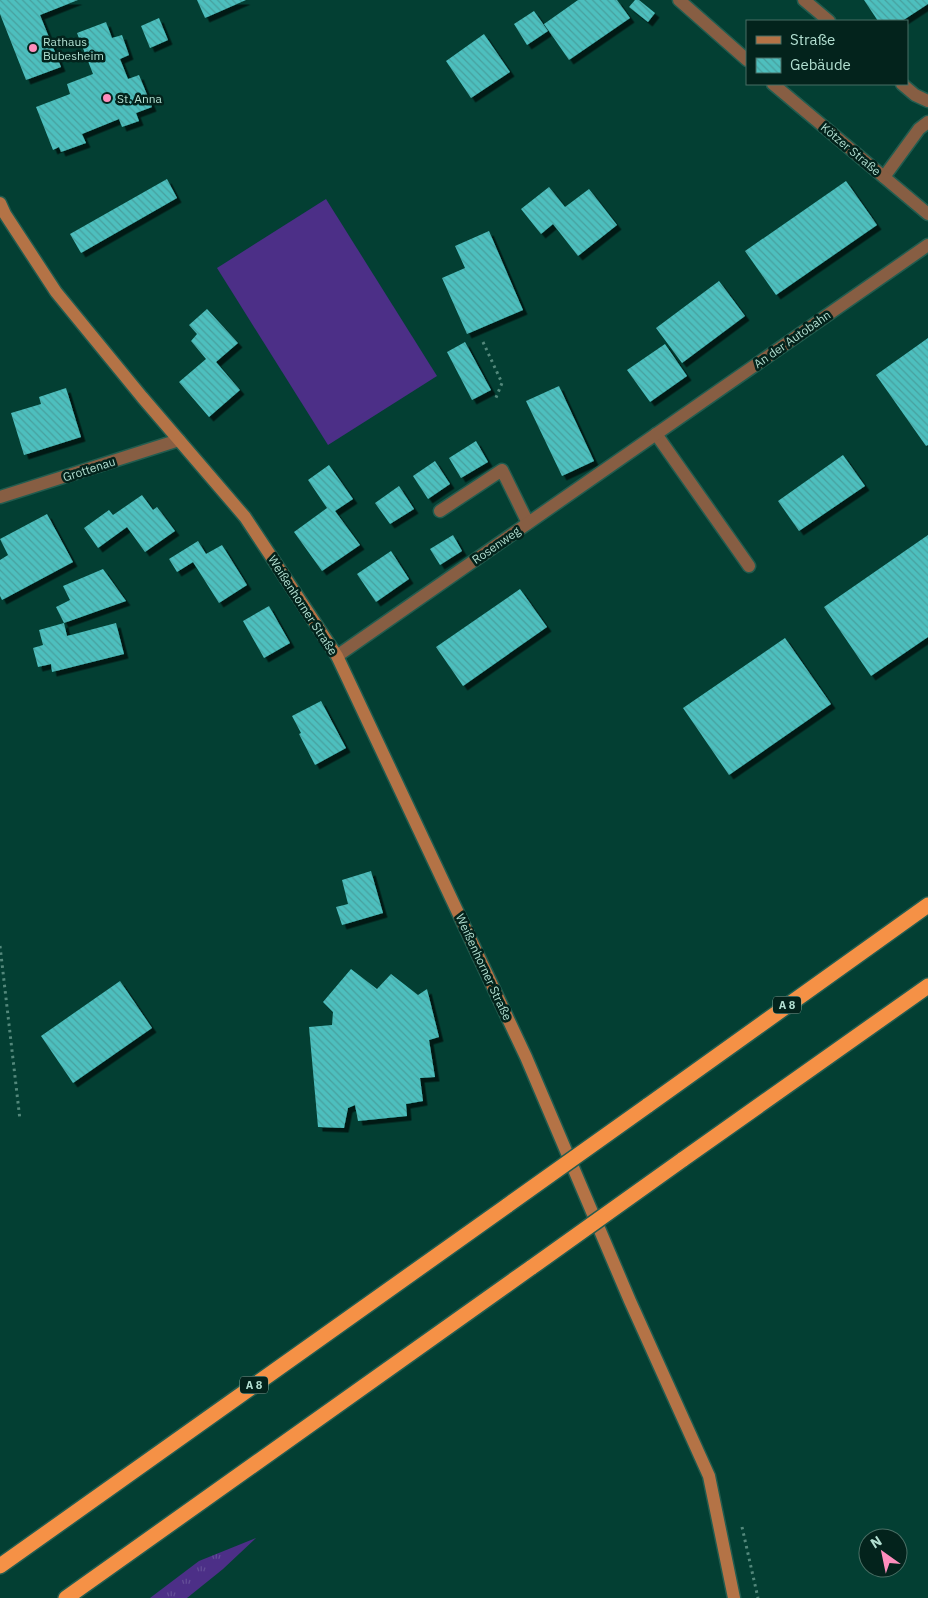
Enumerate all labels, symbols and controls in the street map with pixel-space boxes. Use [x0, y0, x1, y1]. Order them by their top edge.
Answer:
legend [746, 20, 908, 85]
text: Straße [790, 30, 835, 49]
place label: Rathaus Bubesheim [43, 34, 104, 63]
marker: Rathaus Bubesheim [27, 42, 39, 54]
text: Gebäude [790, 55, 851, 74]
place label: St. Anna [117, 91, 163, 106]
marker: St. Anna [101, 92, 113, 104]
street label: Kötzer Straße [818, 120, 884, 179]
street label: An der Autobahn [751, 307, 833, 371]
street label: Grottenau [61, 453, 117, 485]
street label: Rosenweg [469, 523, 524, 567]
street label: Weißenhorner Straße [265, 552, 341, 658]
street label: Weißenhorner Straße [453, 911, 515, 1023]
road number: A 8 [773, 996, 801, 1014]
road number: A 8 [240, 1376, 268, 1394]
north arrow [858, 1528, 908, 1578]
text: N [867, 1532, 885, 1552]

